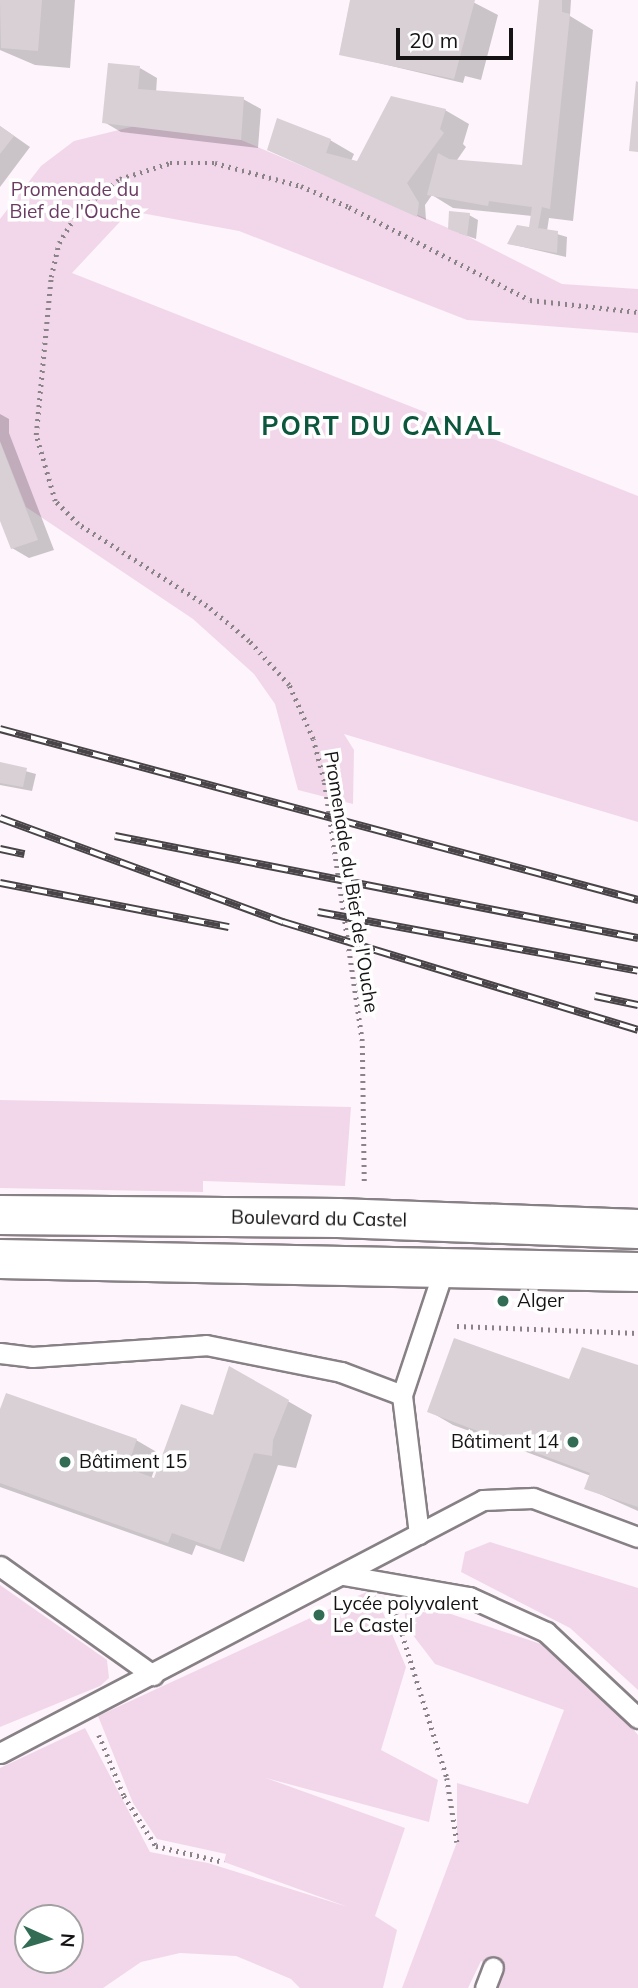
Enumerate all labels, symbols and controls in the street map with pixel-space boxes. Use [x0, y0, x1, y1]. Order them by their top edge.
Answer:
scale bar [400, 14, 517, 58]
text: 20 m [409, 27, 458, 53]
park label: Promenade du Bief de l'Ouche [9, 179, 141, 223]
district label: PORT DU CANAL [263, 410, 501, 442]
street label: Promenade du Bief de l'Ouche [319, 750, 383, 1014]
street label: Boulevard du Castel [231, 1206, 407, 1232]
place label: Alger [517, 1290, 564, 1312]
marker: Alger [495, 1293, 511, 1309]
place label: Bâtiment 14 [451, 1431, 559, 1453]
marker: Bâtiment 14 [565, 1434, 581, 1450]
place label: Bâtiment 15 [79, 1451, 187, 1473]
marker: Bâtiment 15 [57, 1454, 73, 1470]
place label: Lycée polyvalent Le Castel [333, 1593, 478, 1637]
marker: Lycée polyvalent Le Castel [311, 1607, 327, 1623]
north arrow [14, 1904, 84, 1974]
text: N [55, 1932, 80, 1948]

